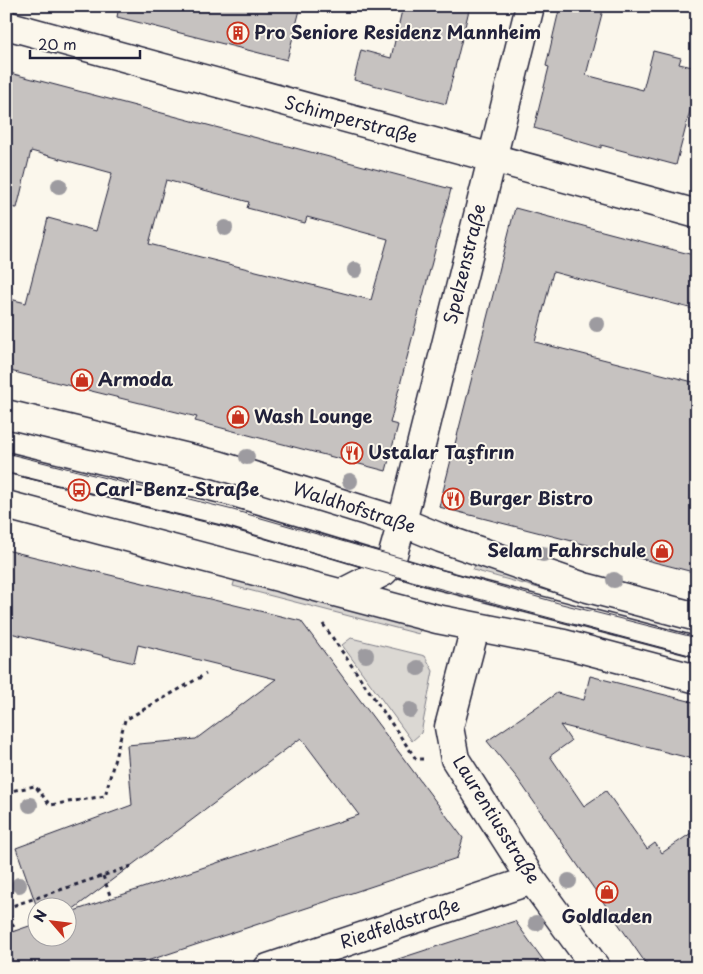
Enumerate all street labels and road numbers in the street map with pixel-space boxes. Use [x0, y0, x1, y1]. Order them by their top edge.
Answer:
street label: Schimperstraße [282, 88, 421, 149]
street label: Spelzenstraße [436, 201, 492, 327]
street label: Waldhofstraße [289, 474, 420, 539]
street label: Laurentiusstraße [447, 750, 548, 888]
street label: Riedfeldstraße [336, 890, 463, 955]

